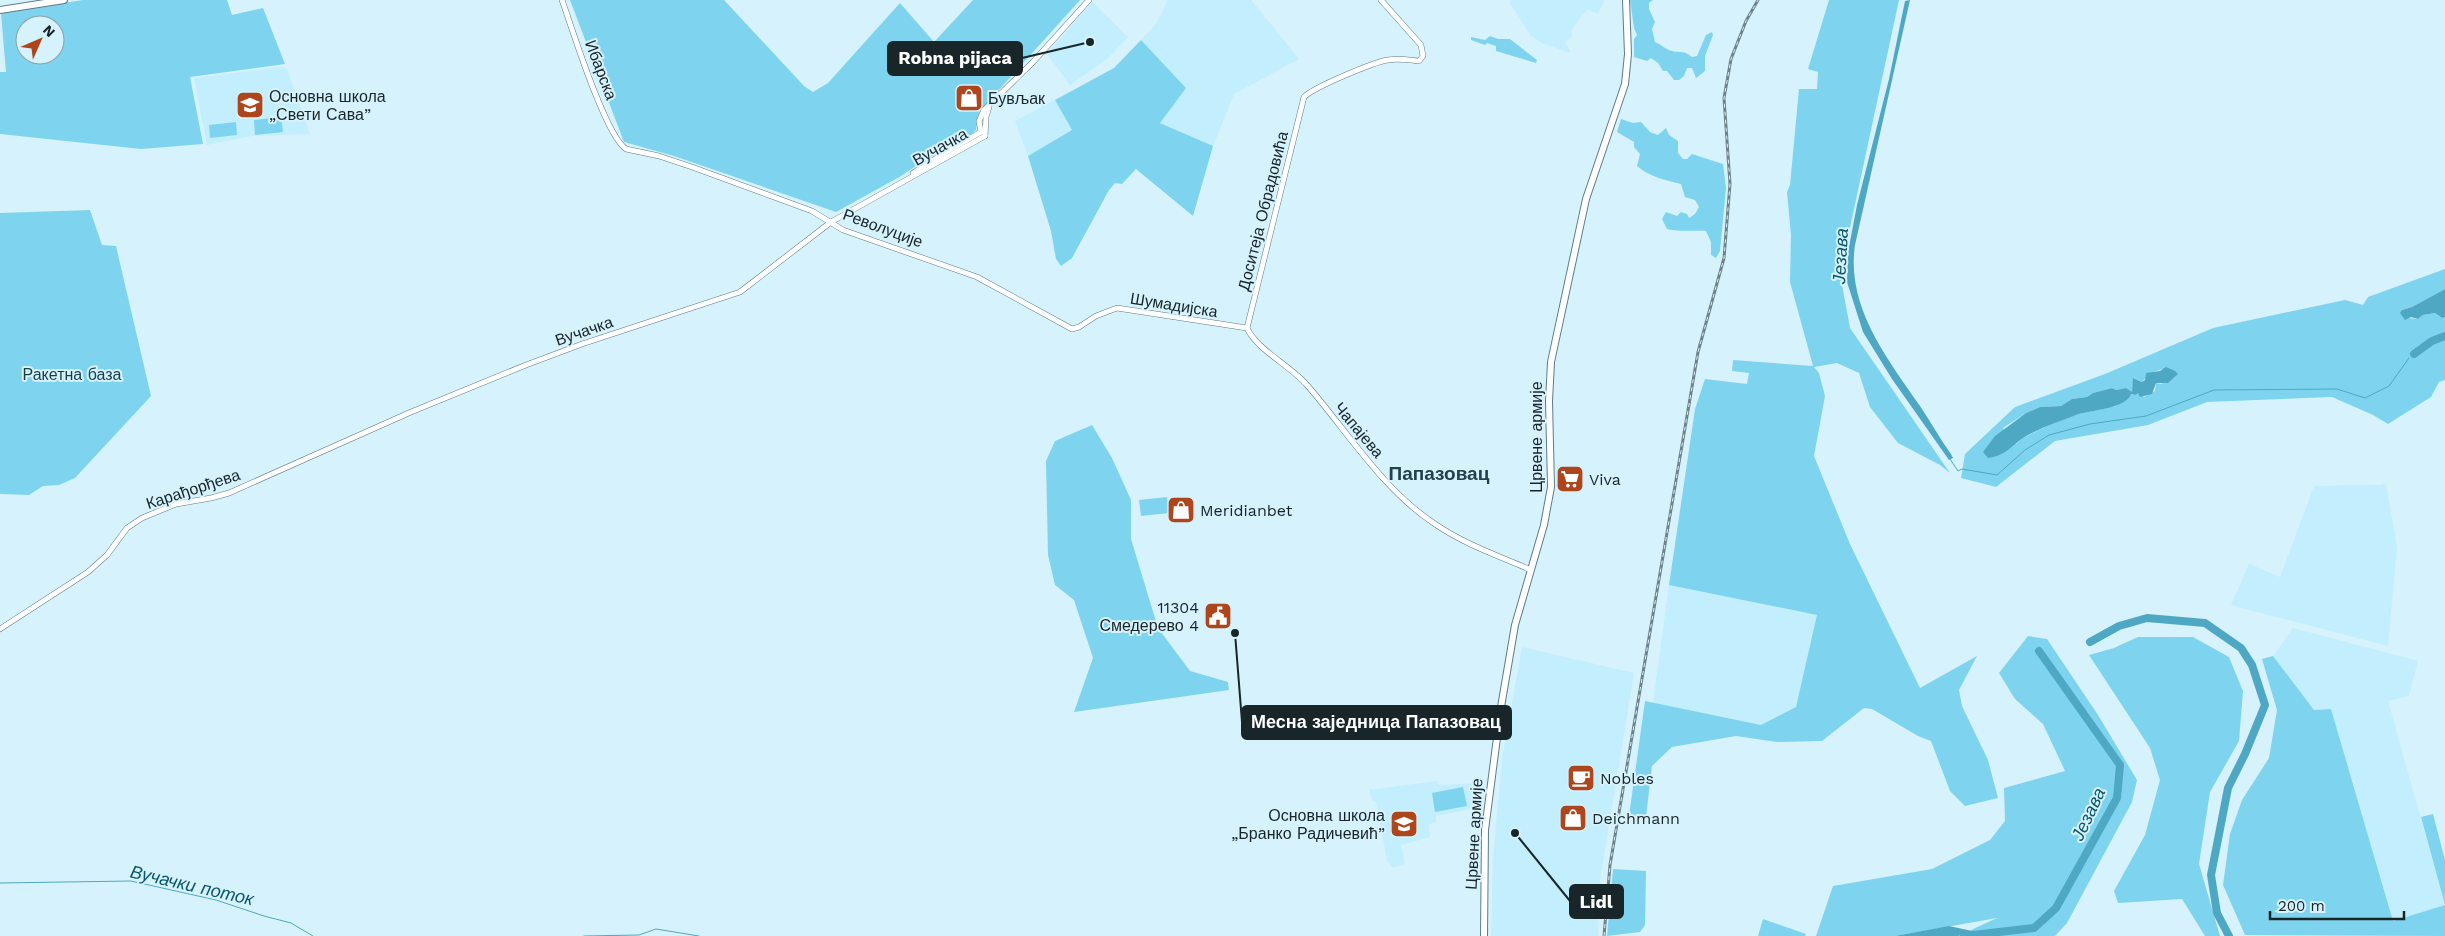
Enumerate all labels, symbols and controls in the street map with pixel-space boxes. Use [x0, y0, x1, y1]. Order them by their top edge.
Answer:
north arrow [15, 15, 65, 65]
text: N [40, 21, 59, 40]
street label: Ибарска [581, 37, 621, 103]
callout: Robna pijaca [888, 42, 1022, 75]
text: Robna pijaca [898, 47, 1012, 68]
shop icon: Бувљак [954, 83, 984, 113]
place label: Основна школа „Свети Сава” [269, 87, 386, 124]
place label: Бувљак [988, 89, 1046, 108]
school or university icon: Основна школа „Свети Сава” [235, 90, 265, 120]
street label: Вучачка [909, 124, 971, 170]
street label: Доситеја Обрадовића [1234, 129, 1292, 293]
street label: Револуције [840, 205, 926, 251]
water label: Језава [1828, 227, 1852, 286]
street label: Шумадијска [1129, 289, 1219, 321]
street label: Вучачка [553, 312, 616, 350]
park label: Ракетна база [23, 365, 122, 384]
street label: Црвене армије [1527, 381, 1546, 493]
street label: Чапајева [1330, 398, 1388, 462]
district label: Папазовац [1389, 462, 1490, 485]
supermarket icon: Viva [1555, 464, 1585, 494]
street label: Карађорђева [144, 465, 243, 513]
place label: Viva [1589, 470, 1621, 489]
shop icon: Meridianbet [1166, 495, 1196, 525]
place label: Meridianbet [1200, 501, 1293, 520]
place label: 11304 Смедерево 4 [1099, 598, 1199, 635]
public building icon: 11304 Смедерево 4 [1203, 601, 1233, 631]
callout: Месна заједница Папазовац [1242, 706, 1511, 739]
text: Месна заједница Папазовац [1251, 711, 1501, 732]
cafe icon: Nobles [1566, 763, 1596, 793]
place label: Nobles [1600, 769, 1654, 788]
street label: Црвене армије [1462, 778, 1486, 890]
water label: Језава [2066, 784, 2109, 845]
shop icon: Deichmann [1558, 803, 1588, 833]
place label: Основна школа „Бранко Радичевић” [1231, 806, 1385, 843]
school or university icon: Основна школа „Бранко Радичевић” [1389, 809, 1419, 839]
place label: Deichmann [1592, 809, 1680, 828]
water label: Вучачки поток [128, 861, 257, 910]
callout: Lidl [1570, 885, 1623, 918]
scale bar [2270, 888, 2404, 920]
text: Lidl [1579, 891, 1613, 912]
text: 200 m [2278, 897, 2325, 915]

